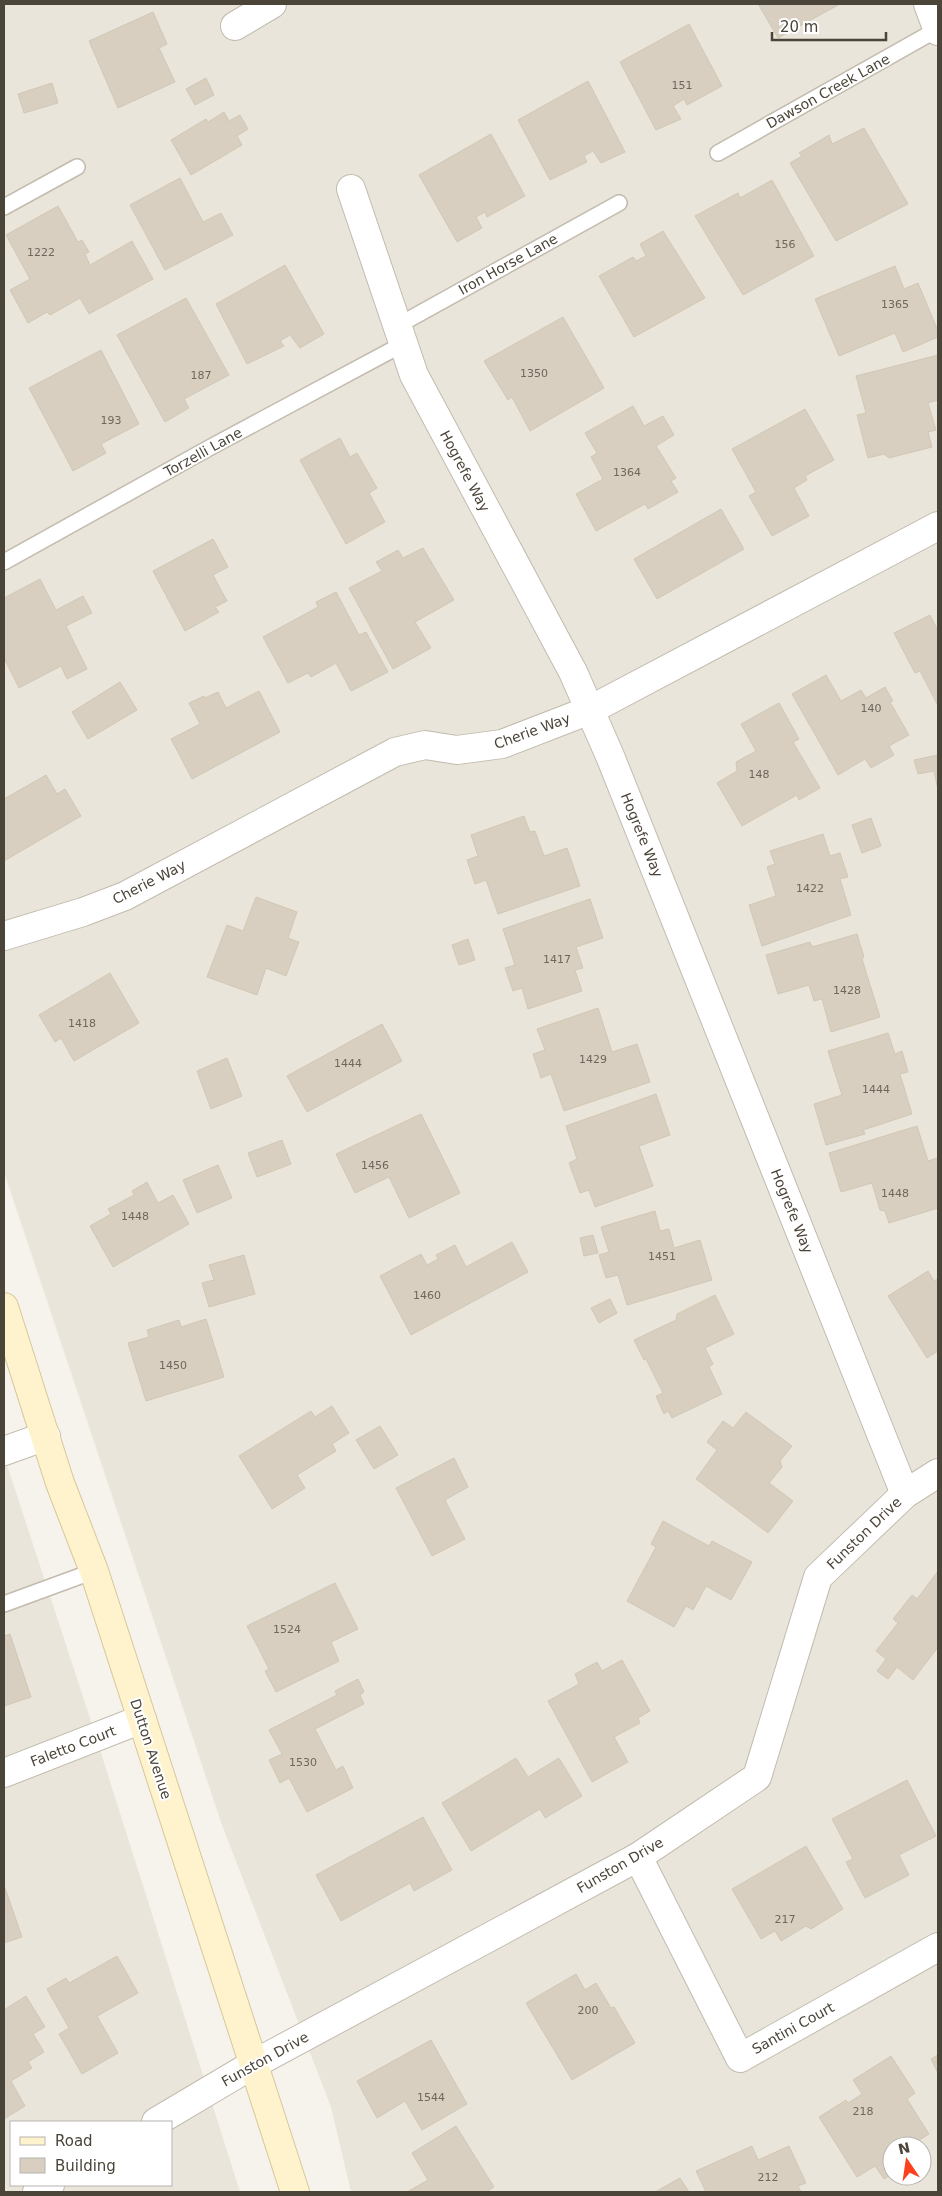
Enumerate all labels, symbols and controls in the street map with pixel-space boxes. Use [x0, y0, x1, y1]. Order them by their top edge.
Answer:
scale bar [772, 10, 886, 42]
text: 20 m [780, 18, 818, 36]
street label: Dawson Creek Lane [763, 50, 893, 132]
house number: 151 [672, 79, 693, 92]
street label: Iron Horse Lane [456, 230, 560, 298]
house number: 156 [775, 238, 796, 251]
house number: 1222 [27, 246, 55, 259]
house number: 1365 [881, 298, 909, 311]
house number: 1350 [520, 367, 548, 380]
house number: 187 [191, 369, 212, 382]
house number: 193 [101, 414, 122, 427]
street label: Torzelli Lane [160, 424, 245, 480]
street label: Hogrefe Way [437, 428, 493, 514]
house number: 1364 [613, 466, 641, 479]
house number: 140 [861, 702, 882, 715]
street label: Cherie Way [492, 710, 572, 752]
house number: 148 [749, 768, 770, 781]
street label: Hogrefe Way [618, 790, 666, 880]
street label: Cherie Way [110, 857, 188, 907]
house number: 1422 [796, 882, 824, 895]
house number: 1417 [543, 953, 571, 966]
house number: 1428 [833, 984, 861, 997]
house number: 1418 [68, 1017, 96, 1030]
house number: 1429 [579, 1053, 607, 1066]
house number: 1444 [334, 1057, 362, 1070]
house number: 1444 [862, 1083, 890, 1096]
house number: 1456 [361, 1159, 389, 1172]
street label: Hogrefe Way [768, 1166, 816, 1256]
house number: 1448 [881, 1187, 909, 1200]
house number: 1448 [121, 1210, 149, 1223]
house number: 1451 [648, 1250, 676, 1263]
house number: 1460 [413, 1289, 441, 1302]
house number: 1450 [159, 1359, 187, 1372]
street label: Funston Drive [824, 1494, 904, 1572]
house number: 1524 [273, 1623, 301, 1636]
street label: Dutton Avenue [127, 1697, 175, 1801]
street label: Faletto Court [28, 1722, 118, 1770]
house number: 1530 [289, 1756, 317, 1769]
street label: Funston Drive [574, 1834, 666, 1896]
house number: 217 [775, 1913, 796, 1926]
street label: Santini Court [749, 1999, 837, 2057]
house number: 200 [578, 2004, 599, 2017]
street label: Funston Drive [219, 2028, 311, 2090]
house number: 1544 [417, 2091, 445, 2104]
house number: 218 [853, 2105, 874, 2118]
legend [10, 2121, 172, 2186]
text: Road [55, 2132, 93, 2150]
north arrow [882, 2136, 932, 2186]
text: N [897, 2139, 912, 2157]
text: Building [55, 2157, 116, 2175]
house number: 212 [758, 2171, 779, 2184]

